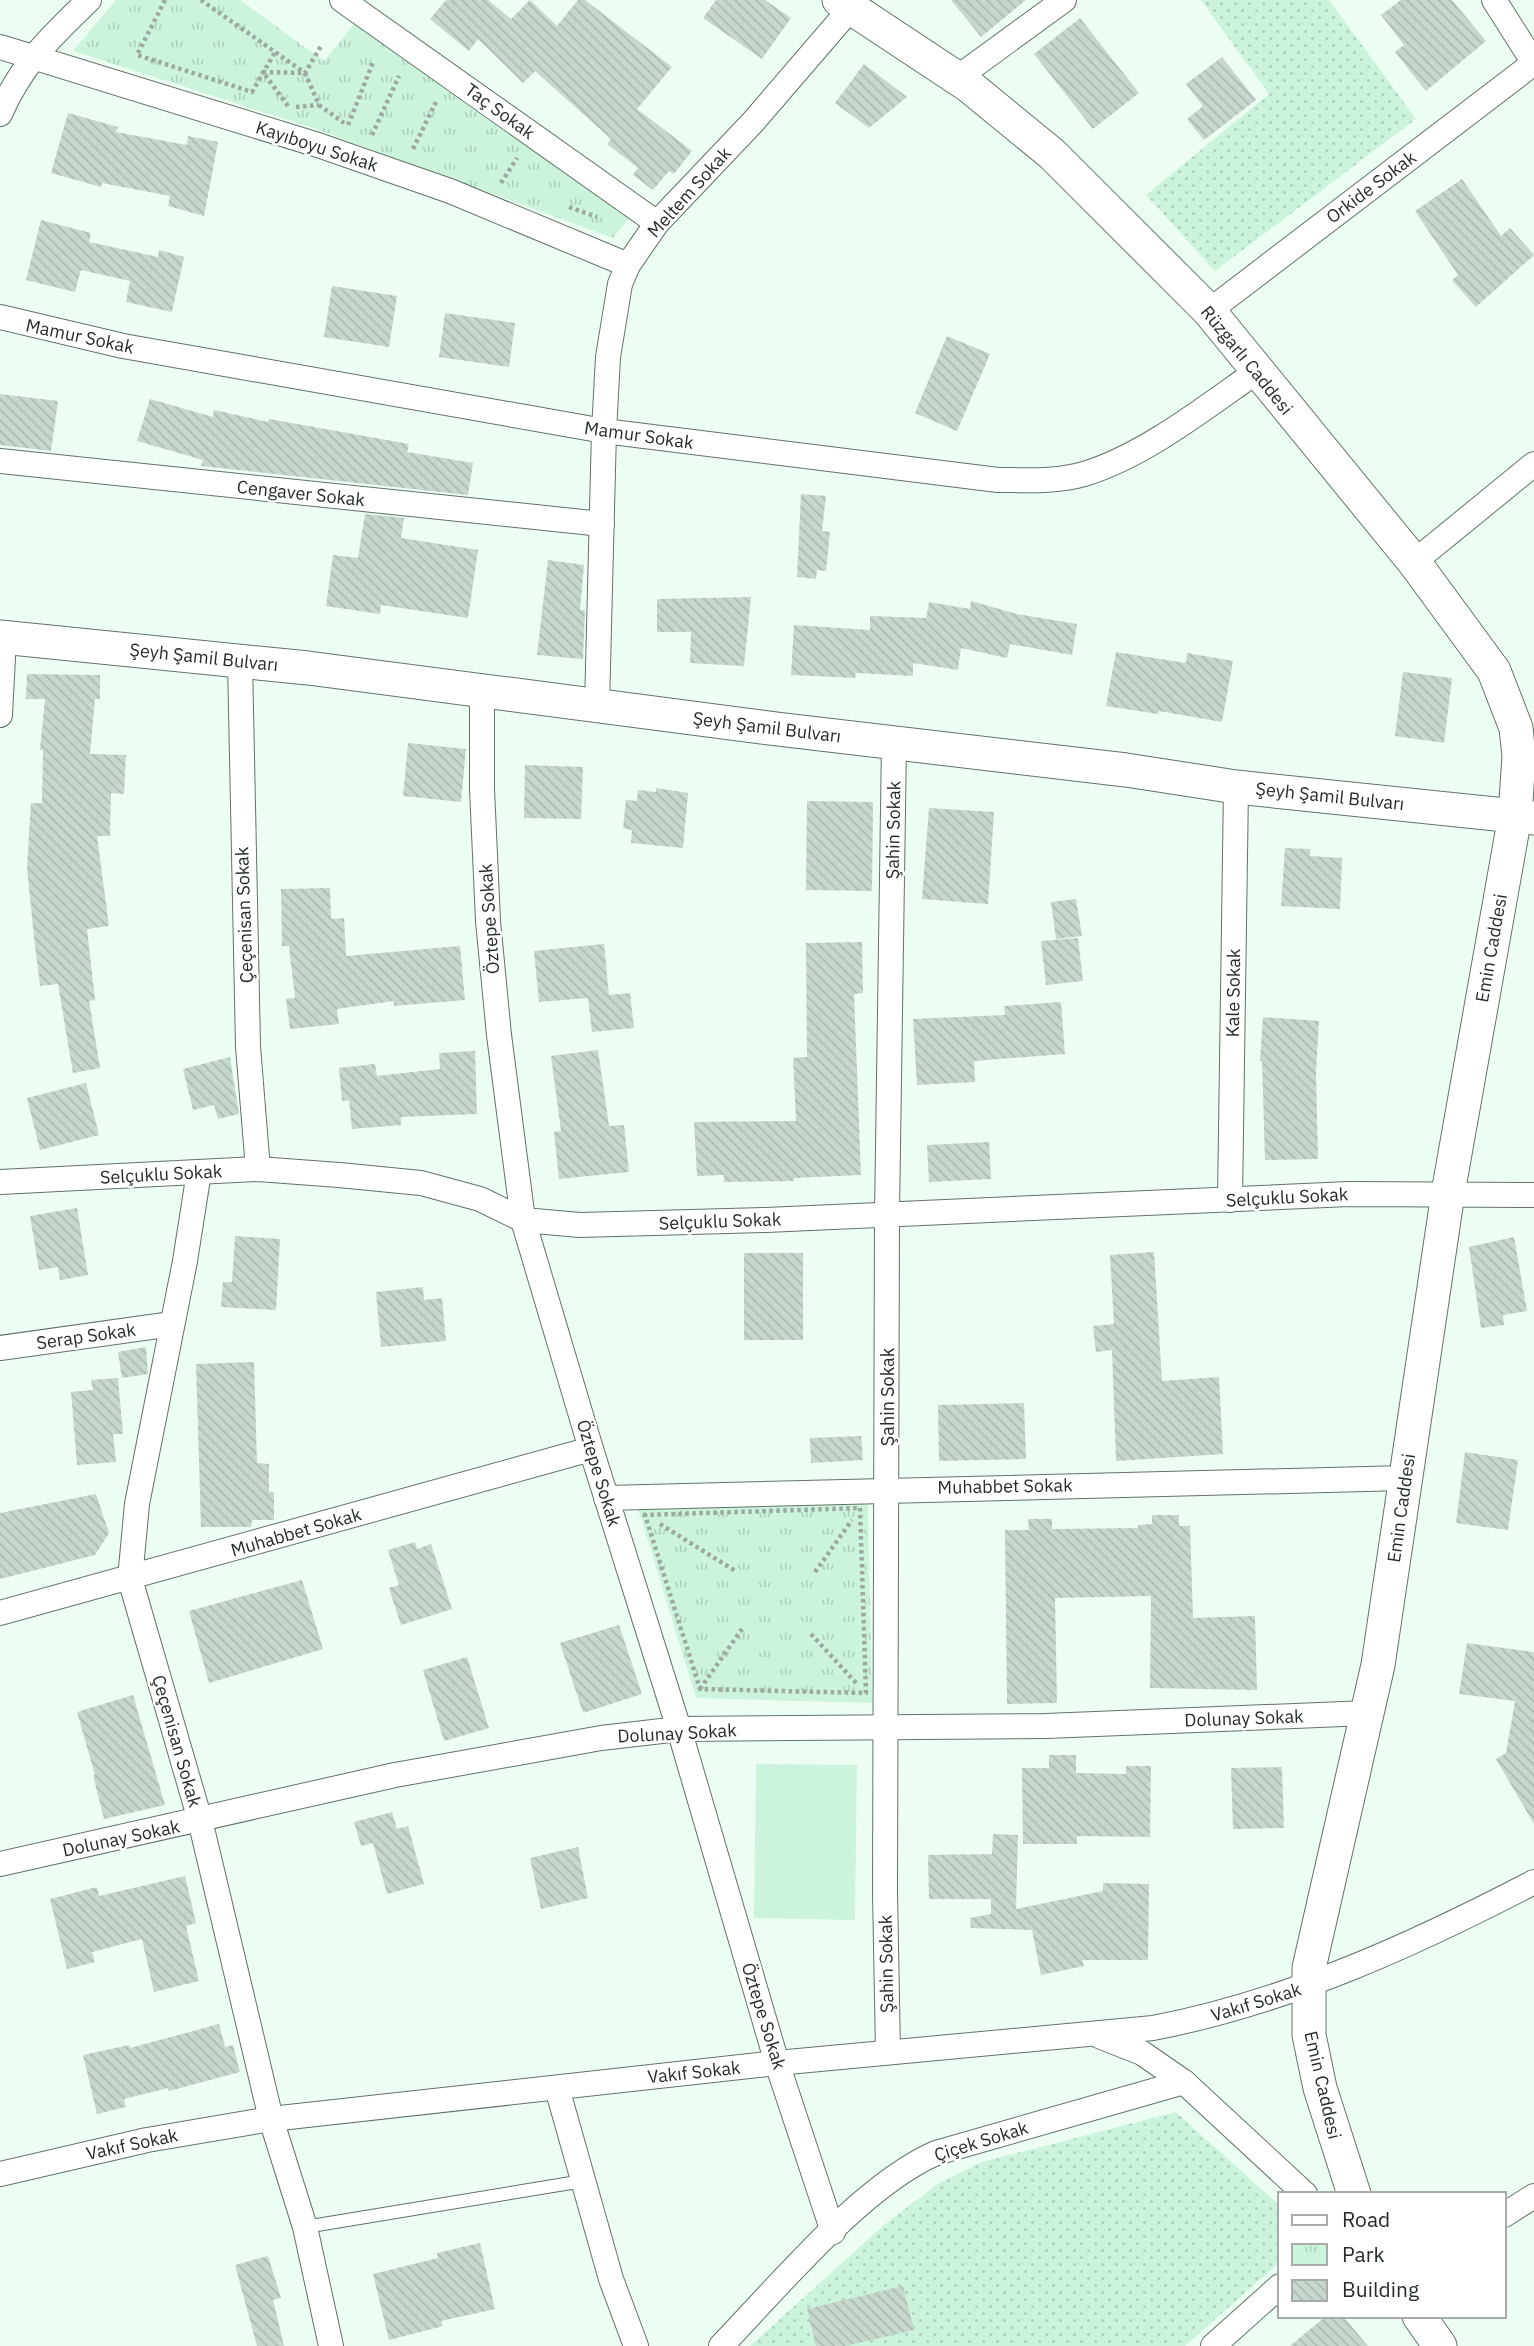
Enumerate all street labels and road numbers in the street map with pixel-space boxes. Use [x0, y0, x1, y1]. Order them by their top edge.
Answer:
street label: Taç Sokak [460, 78, 540, 144]
street label: Kayıboyu Sokak [253, 115, 381, 177]
street label: Meltem Sokak [642, 141, 736, 242]
street label: Orkide Sokak [1321, 145, 1421, 228]
street label: Rüzgarlı Caddesi [1196, 301, 1298, 419]
street label: Mamur Sokak [24, 313, 137, 359]
street label: Mamur Sokak [583, 416, 696, 454]
street label: Cengaver Sokak [236, 475, 367, 511]
street label: Şeyh Şamil Bulvarı [129, 638, 279, 676]
street label: Şeyh Şamil Bulvarı [692, 706, 842, 748]
street label: Şeyh Şamil Bulvarı [1255, 777, 1405, 815]
street label: Şahin Sokak [881, 780, 905, 879]
street label: Çeçenisan Sokak [230, 846, 258, 984]
street label: Öztepe Sokak [474, 862, 504, 975]
street label: Emin Caddesi [1470, 892, 1512, 1004]
street label: Kale Sokak [1221, 948, 1245, 1038]
street label: Selçuklu Sokak [99, 1159, 223, 1189]
street label: Selçuklu Sokak [1225, 1182, 1349, 1212]
street label: Selçuklu Sokak [658, 1207, 782, 1235]
street label: Serap Sokak [35, 1318, 138, 1354]
street label: Şahin Sokak [876, 1347, 899, 1446]
street label: Öztepe Sokak [572, 1417, 626, 1530]
street label: Emin Caddesi [1382, 1452, 1420, 1564]
street label: Muhabbet Sokak [937, 1473, 1073, 1499]
street label: Muhabbet Sokak [228, 1502, 365, 1562]
street label: Çeçenisan Sokak [147, 1672, 207, 1810]
street label: Dolunay Sokak [1184, 1704, 1305, 1732]
street label: Dolunay Sokak [617, 1718, 738, 1748]
street label: Dolunay Sokak [60, 1814, 182, 1862]
street label: Şahin Sokak [874, 1914, 898, 2013]
street label: Öztepe Sokak [737, 1960, 791, 2073]
street label: Vakıf Sokak [1208, 1977, 1304, 2027]
street label: Emin Caddesi [1299, 2029, 1347, 2141]
street label: Vakıf Sokak [646, 2056, 742, 2088]
street label: Çiçek Sokak [931, 2116, 1031, 2166]
street label: Vakıf Sokak [84, 2123, 180, 2165]

